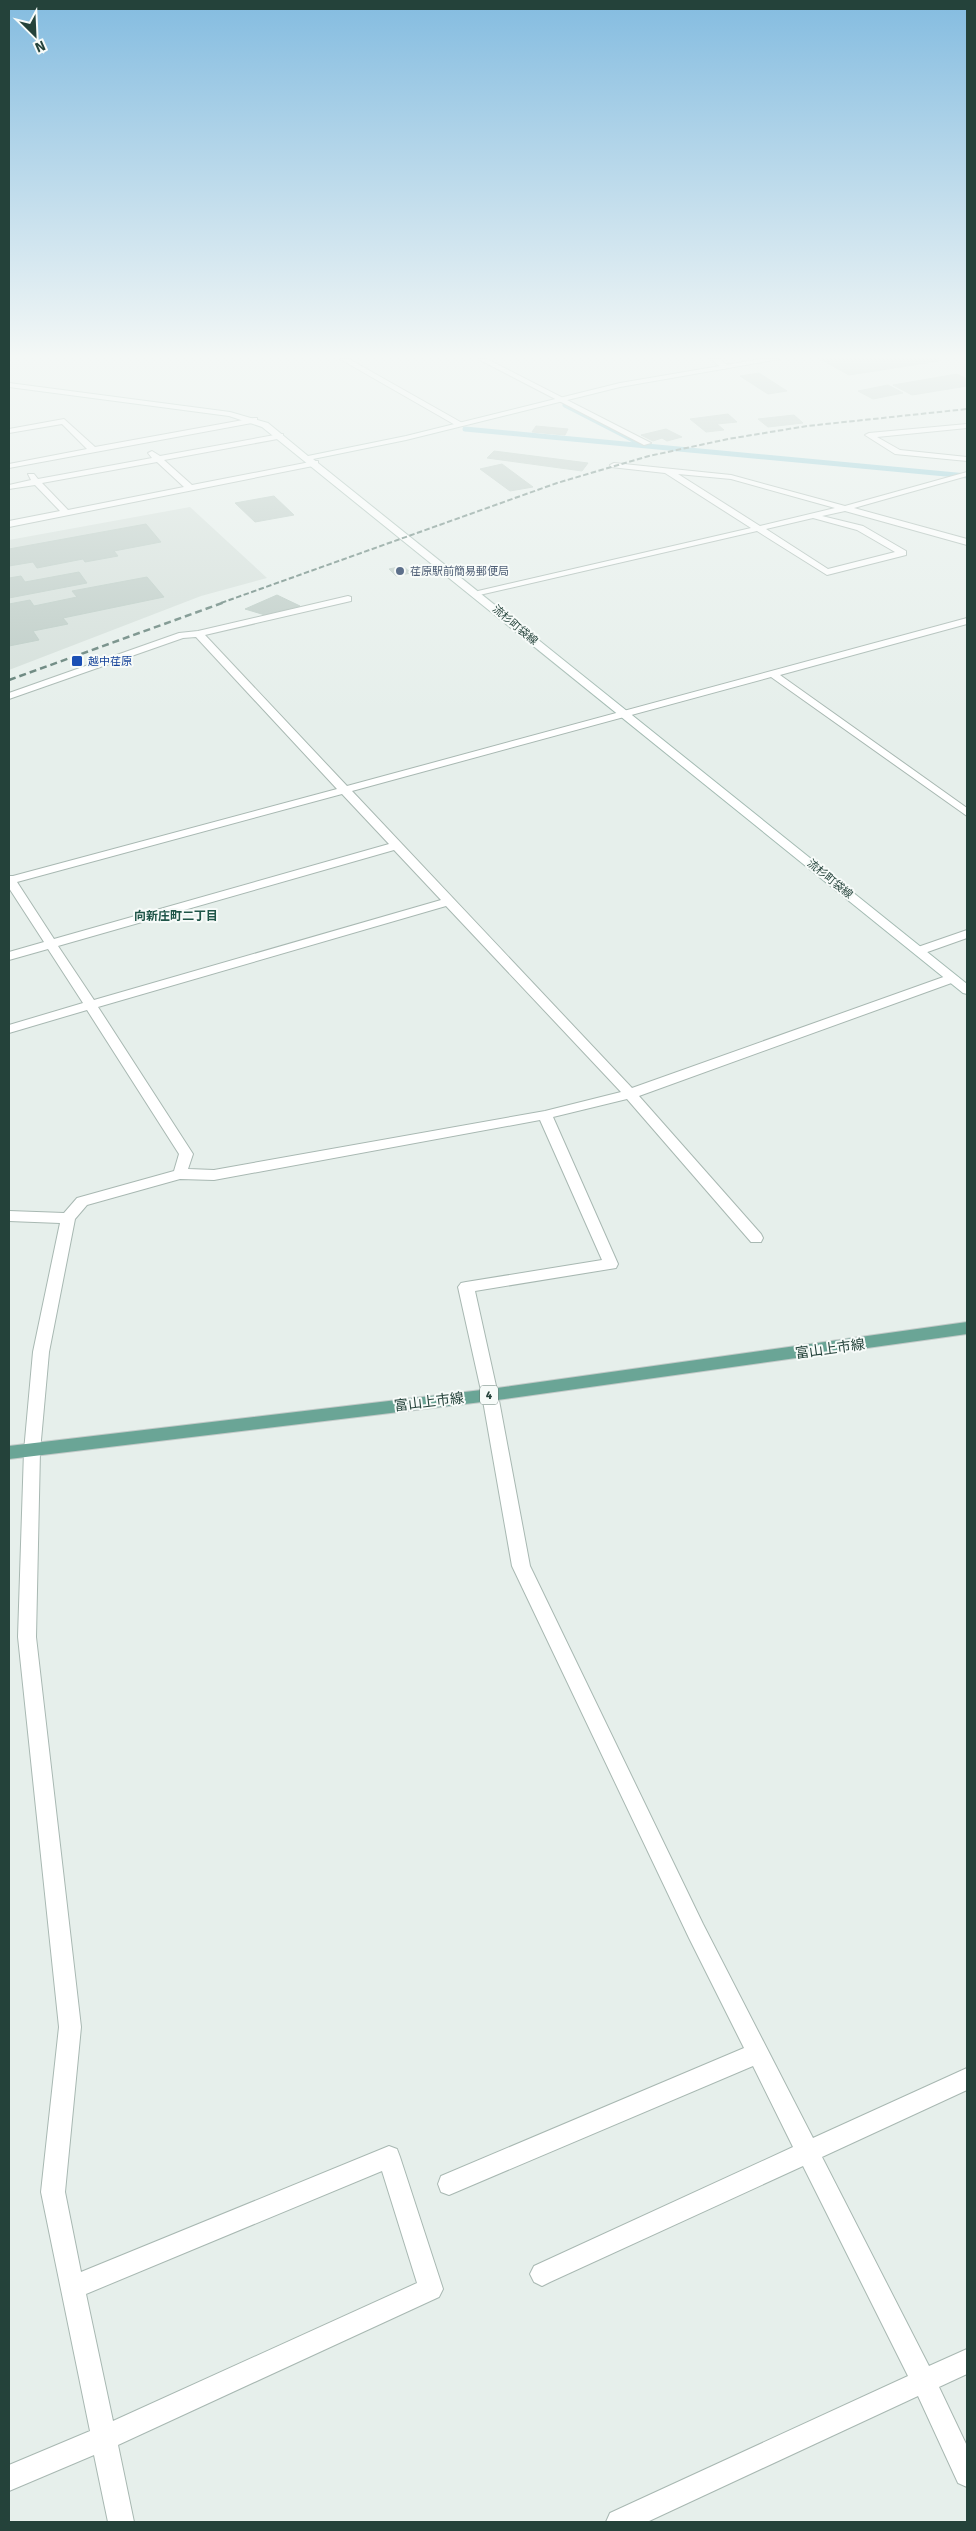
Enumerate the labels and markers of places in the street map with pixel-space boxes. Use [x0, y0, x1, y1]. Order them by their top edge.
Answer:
marker: 荏原駅前簡易郵便局 [394, 565, 406, 577]
place label: 荏原駅前簡易郵便局 [410, 565, 509, 578]
marker: 越中荏原 [70, 654, 84, 668]
place label: 越中荏原 [88, 655, 132, 668]

